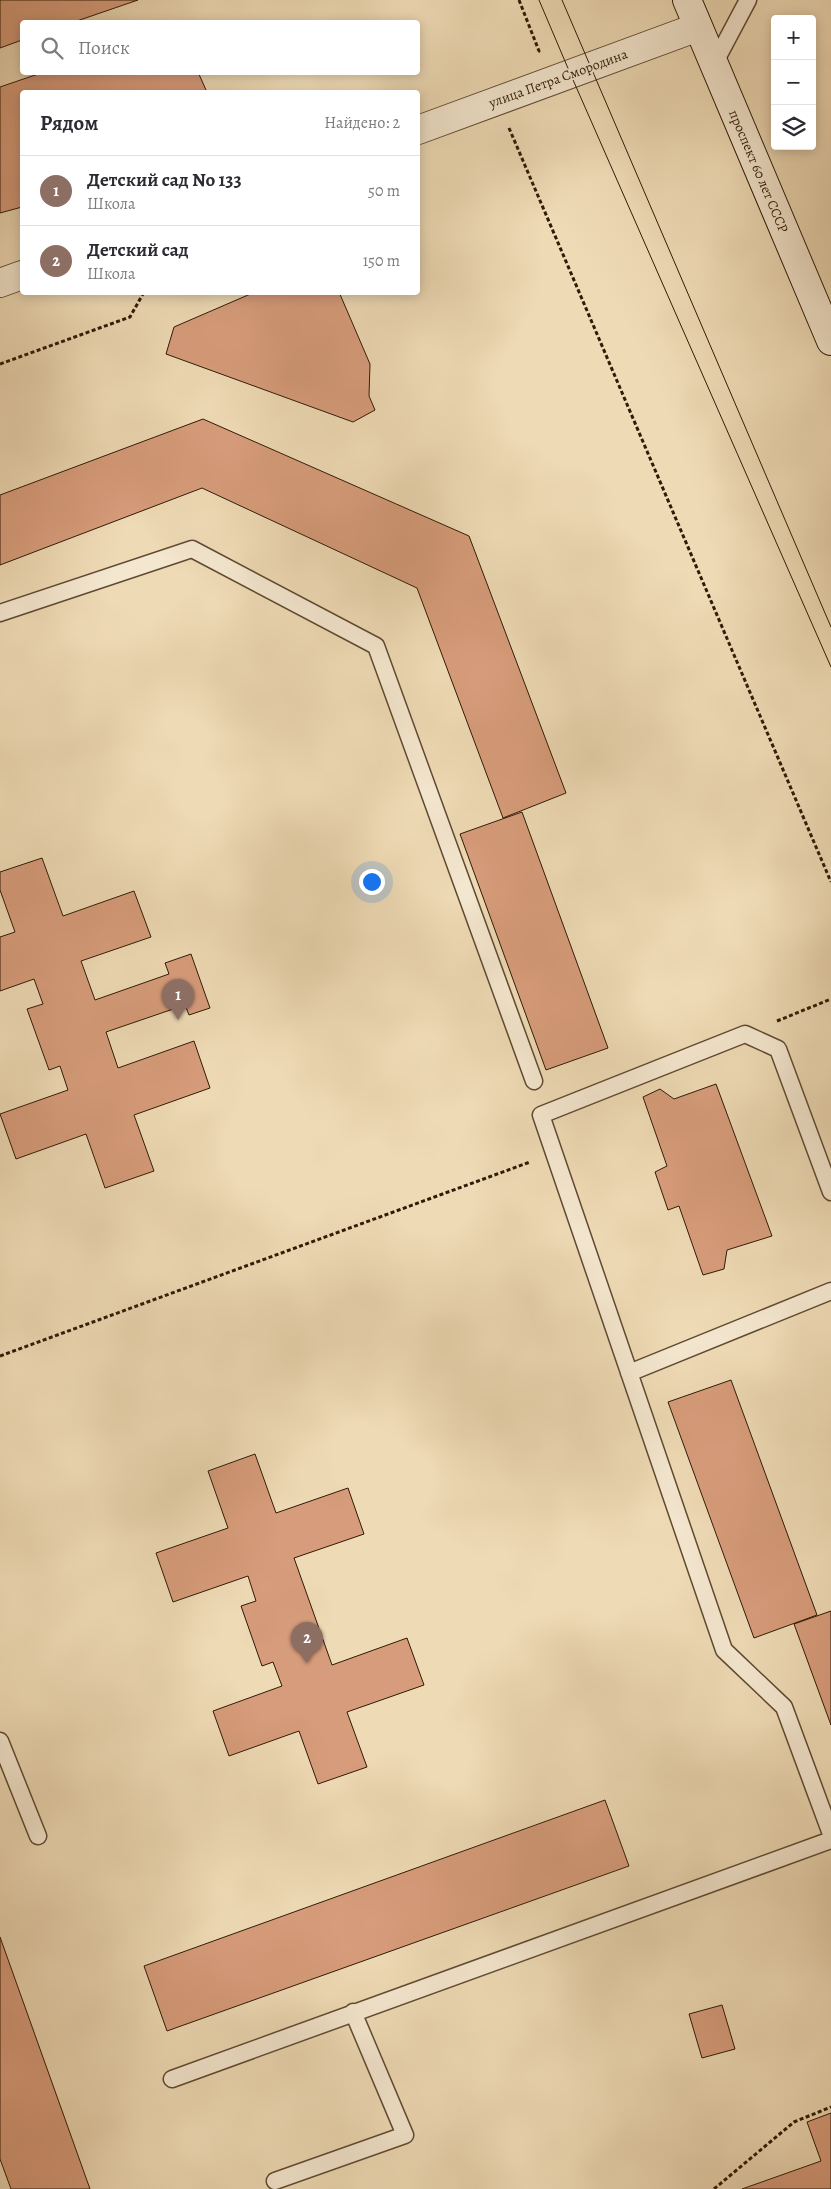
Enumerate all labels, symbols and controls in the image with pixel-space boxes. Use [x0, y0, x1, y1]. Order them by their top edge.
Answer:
map controls [771, 15, 816, 150]
button: + [771, 15, 816, 60]
search box [20, 20, 420, 75]
icon: search [38, 34, 66, 62]
text: Поиск [78, 35, 130, 61]
street label: улица Петра Смородина [485, 44, 631, 113]
button: − [771, 60, 816, 105]
button: layers [771, 105, 816, 150]
street label: проспект 60 лет СССР [724, 107, 793, 236]
text: Рядом [40, 109, 98, 137]
text: Найдено: 2 [324, 112, 400, 134]
text: Детский сад No 133 [87, 167, 242, 193]
text: 1 [53, 180, 59, 202]
text: 50 m [368, 180, 400, 202]
text: Школа [87, 193, 135, 215]
text: Детский сад [87, 237, 189, 263]
text: 2 [52, 250, 60, 272]
text: 150 m [363, 250, 400, 272]
text: Школа [87, 263, 135, 285]
your location [359, 869, 385, 895]
pin: 1 [162, 979, 194, 1020]
pin: 2 [291, 1622, 323, 1663]

